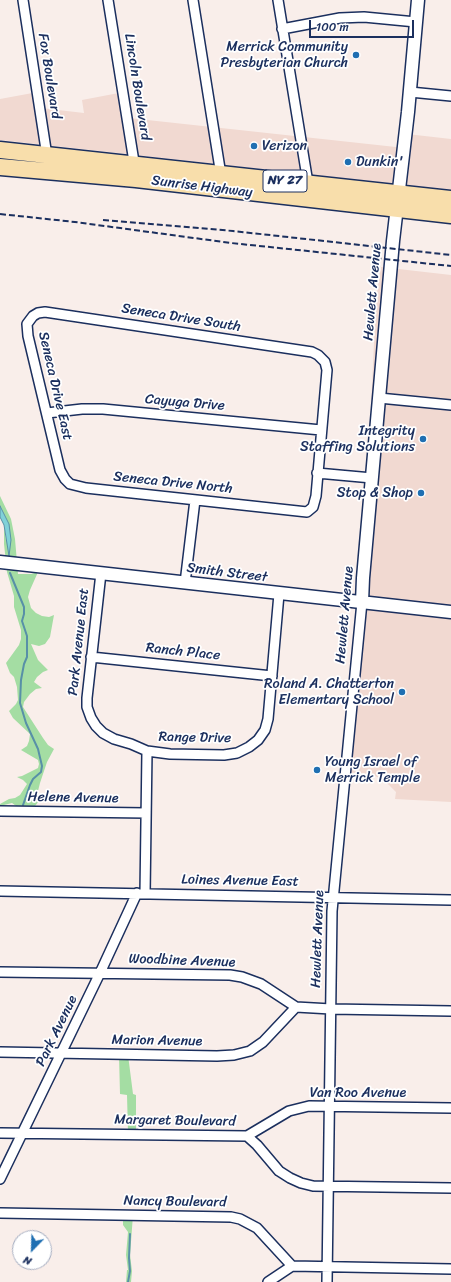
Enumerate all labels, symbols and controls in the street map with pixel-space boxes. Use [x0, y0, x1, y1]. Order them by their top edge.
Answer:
scale bar [311, 12, 416, 38]
text: 100 m [316, 16, 349, 38]
street label: Fox Boulevard [34, 32, 64, 120]
street label: Lincoln Boulevard [120, 32, 154, 142]
place label: Merrick Community Presbyterian Church [221, 39, 348, 72]
marker: Merrick Community Presbyterian Church [351, 50, 361, 60]
place label: Verizon [262, 138, 307, 154]
marker: Verizon [249, 141, 259, 151]
place label: Dunkin' [356, 154, 404, 170]
marker: Dunkin' [343, 157, 353, 167]
road number: NY 27 [263, 170, 307, 192]
street label: Sunrise Highway [150, 172, 254, 202]
street label: Hewlett Avenue [360, 243, 386, 341]
street label: Seneca Drive South [120, 300, 242, 336]
street label: Seneca Drive East [34, 330, 76, 442]
street label: Cayuga Drive [144, 391, 226, 415]
place label: Integrity Staffing Solutions [300, 423, 415, 456]
marker: Integrity Staffing Solutions [418, 434, 428, 444]
street label: Seneca Drive North [113, 468, 233, 498]
place label: Stop & Shop [337, 485, 413, 501]
marker: Stop & Shop [416, 488, 426, 498]
street label: Smith Street [186, 560, 268, 586]
street label: Hewlett Avenue [332, 566, 358, 664]
street label: Park Avenue East [65, 587, 93, 697]
street label: Ranch Place [145, 640, 221, 664]
place label: Roland A. Chatterton Elementary School [264, 676, 394, 708]
marker: Roland A. Chatterton Elementary School [397, 687, 407, 697]
street label: Range Drive [159, 729, 231, 747]
place label: Young Israel of Merrick Temple [325, 754, 420, 786]
marker: Young Israel of Merrick Temple [312, 765, 322, 775]
street label: Helene Avenue [27, 789, 119, 807]
street label: Loines Avenue East [181, 872, 299, 890]
street label: Hewlett Avenue [308, 890, 328, 988]
street label: Woodbine Avenue [128, 951, 236, 971]
street label: Park Avenue [33, 993, 81, 1069]
street label: Marion Avenue [111, 1032, 203, 1050]
street label: Van Roo Avenue [310, 1085, 406, 1101]
street label: Margaret Boulevard [114, 1112, 236, 1130]
street label: Nancy Boulevard [123, 1193, 227, 1211]
north arrow [12, 1230, 52, 1270]
text: N [20, 1250, 35, 1271]

